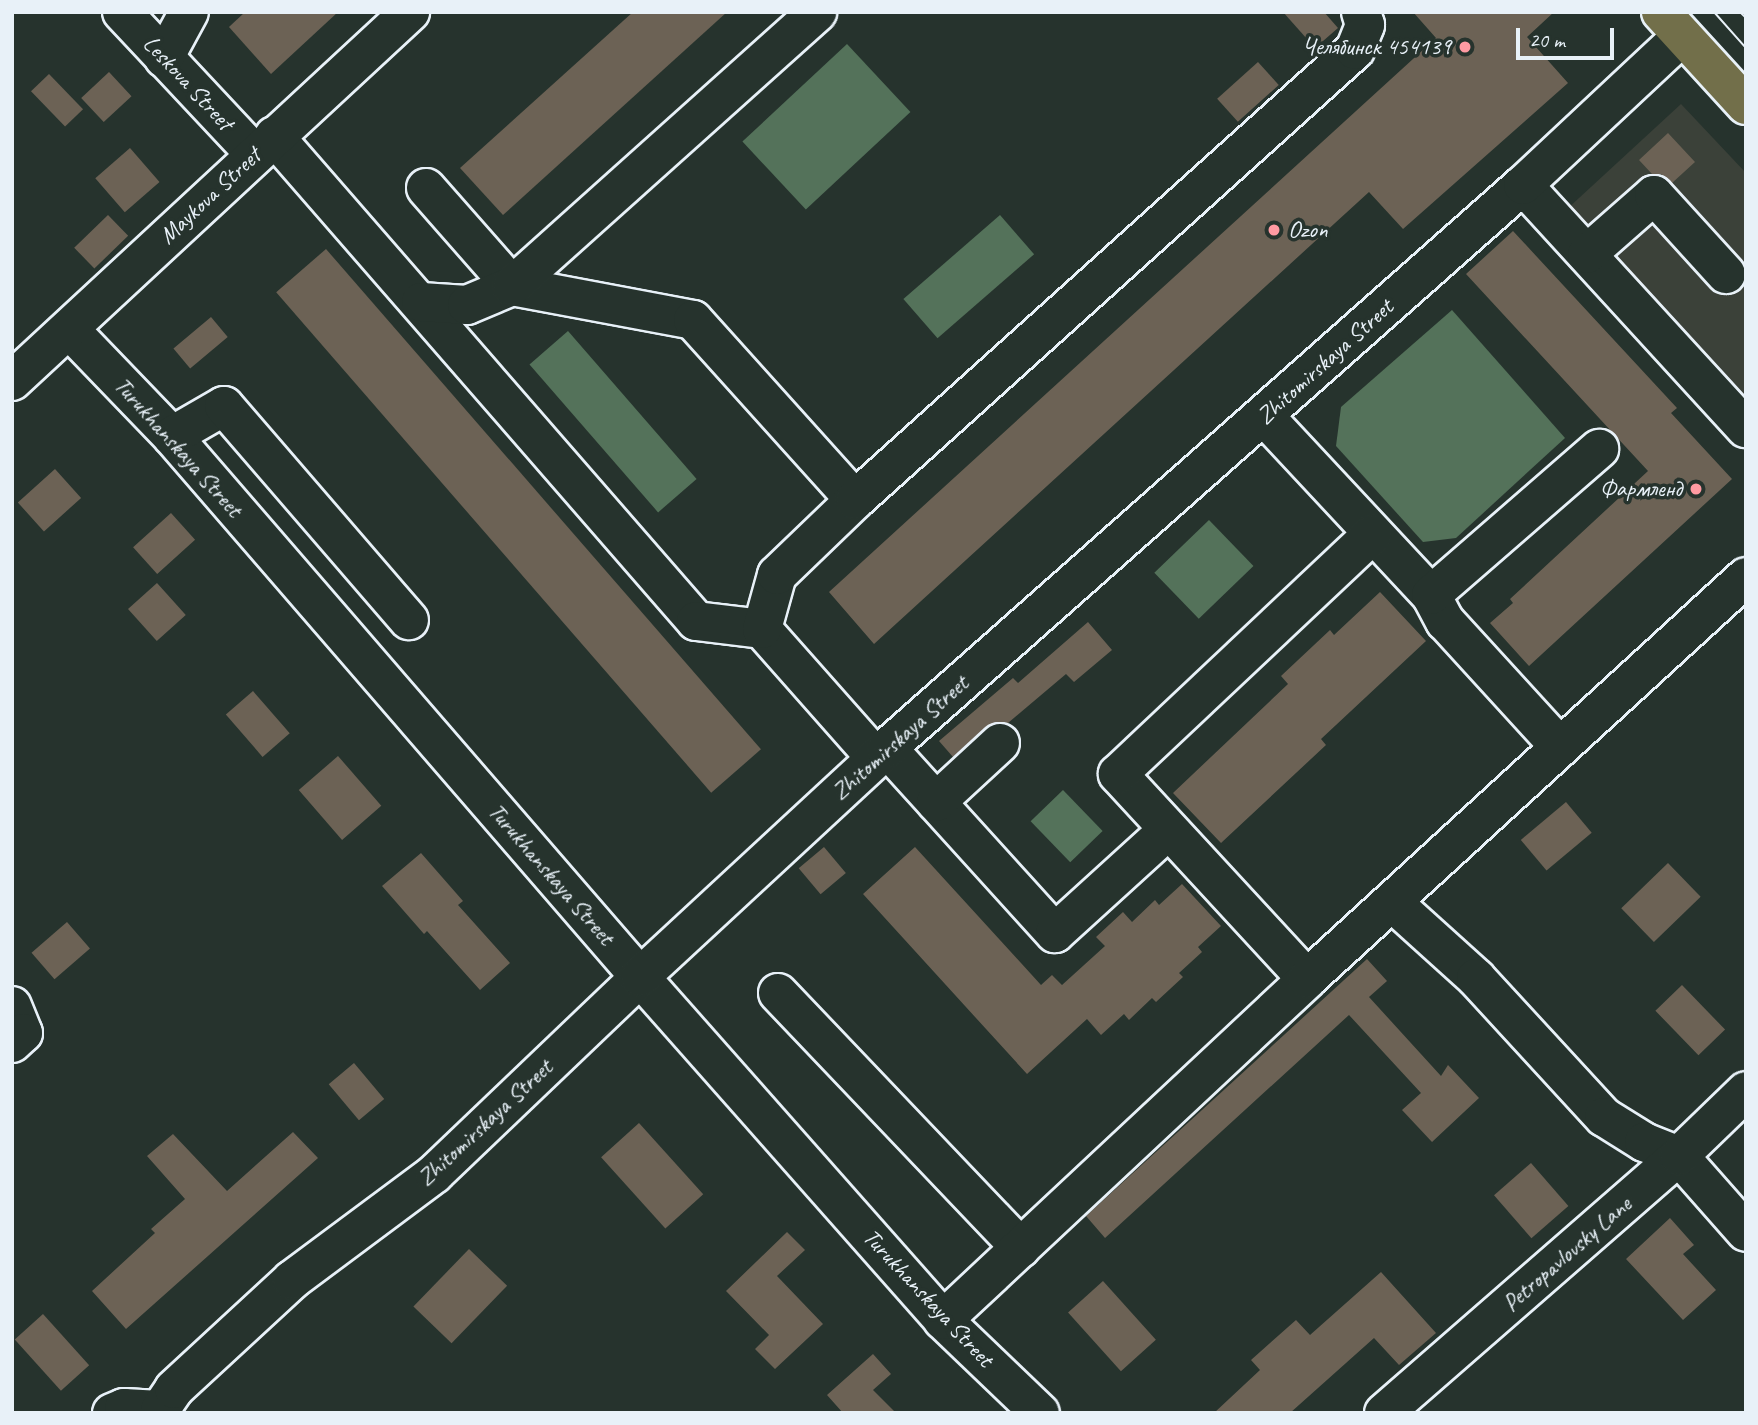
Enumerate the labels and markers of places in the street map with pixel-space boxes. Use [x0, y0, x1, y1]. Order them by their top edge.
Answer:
place label: Челябинск 454139 [1302, 33, 1451, 61]
marker: Челябинск 454139 [1457, 39, 1473, 55]
place label: Ozon [1288, 216, 1327, 244]
marker: Ozon [1266, 222, 1282, 238]
place label: Фармленд [1600, 475, 1682, 503]
marker: Фармленд [1688, 481, 1704, 497]

